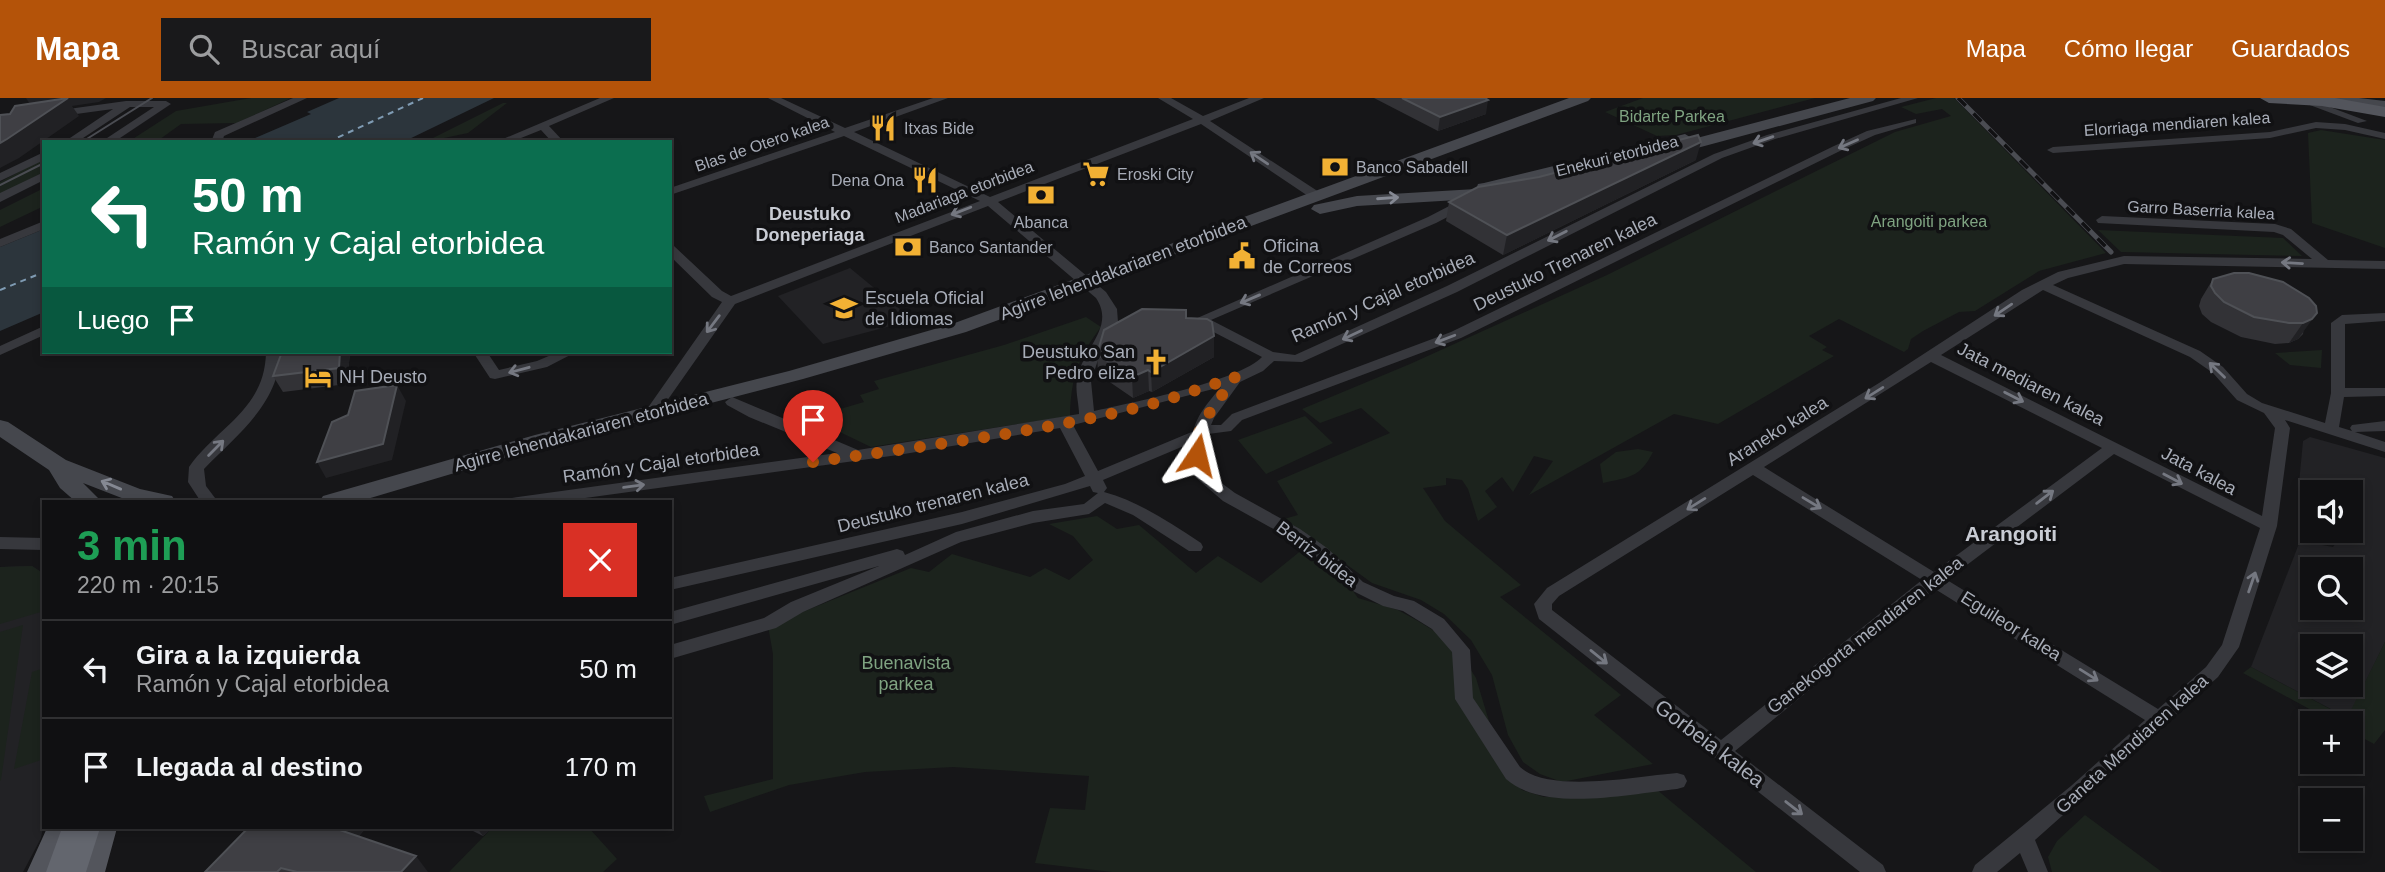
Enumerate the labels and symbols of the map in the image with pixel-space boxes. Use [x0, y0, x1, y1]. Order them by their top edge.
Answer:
park label: Bidarte Parkea [1619, 108, 1725, 125]
street label: Elorriaga mendiaren kalea [2083, 109, 2271, 139]
street label: Blas de Otero kalea [693, 113, 831, 175]
restaurant icon: Itxas Bide [868, 113, 898, 143]
place label: Itxas Bide [904, 120, 974, 137]
street label: Enekuri etorbidea [1554, 133, 1680, 179]
one-way arrow [1752, 135, 1774, 147]
one-way arrow [1838, 138, 1859, 151]
one-way arrow [1250, 150, 1269, 165]
bank icon: Banco Sabadell [1320, 152, 1350, 182]
street label: Madariaga etorbidea [892, 158, 1036, 226]
supermarket icon: Eroski City [1081, 159, 1111, 189]
place label: Banco Sabadell [1356, 159, 1468, 176]
restaurant icon: Dena Ona [910, 165, 940, 195]
place label: Eroski City [1117, 166, 1193, 183]
place label: Dena Ona [831, 172, 904, 189]
bank icon: Abanca [1026, 180, 1056, 210]
one-way arrow [1376, 191, 1398, 204]
street label: Garro Baserria kalea [2127, 198, 2275, 222]
district label: Deustuko Doneperiaga [755, 204, 866, 245]
one-way arrow [951, 206, 973, 219]
street label: Deustuko Trenaren kalea [1470, 208, 1661, 315]
street label: Agirre lehendakariaren etorbidea [997, 211, 1250, 324]
park label: Arangoiti parkea [1871, 213, 1987, 230]
place label: Abanca [1014, 214, 1068, 231]
one-way arrow [1547, 230, 1568, 244]
bank icon: Banco Santander [893, 232, 923, 262]
place label: Oficina de Correos [1263, 236, 1352, 277]
place label: Banco Santander [929, 239, 1053, 256]
public building icon: Oficina de Correos [1227, 241, 1257, 271]
street label: Ramón y Cajal etorbidea [1288, 247, 1478, 346]
one-way arrow [2281, 257, 2304, 270]
place label: Escuela Oficial de Idiomas [865, 288, 984, 329]
school or university icon: Escuela Oficial de Idiomas [829, 293, 859, 323]
one-way arrow [1240, 293, 1261, 306]
one-way arrow [1993, 303, 2013, 317]
one-way arrow [705, 314, 720, 333]
one-way arrow [1342, 329, 1363, 343]
one-way arrow [1435, 334, 1456, 346]
street label: Jata mediaren kalea [1954, 338, 2109, 430]
place label: Deustuko San Pedro eliza [1022, 342, 1136, 383]
church icon: Deustuko San Pedro eliza [1141, 347, 1171, 377]
hotel icon: NH Deusto [303, 362, 333, 392]
one-way arrow [2208, 362, 2226, 379]
one-way arrow [508, 364, 530, 377]
place label: NH Deusto [339, 367, 427, 387]
one-way arrow [1864, 386, 1884, 400]
street label: Agirre lehendakariaren etorbidea [452, 388, 711, 476]
pin [783, 390, 843, 462]
one-way arrow [2003, 391, 2024, 405]
street label: Araneko kalea [1723, 392, 1832, 470]
position arrow [1160, 418, 1234, 492]
one-way arrow [208, 439, 225, 456]
street label: Ramón y Cajal etorbidea [562, 439, 761, 487]
street label: Jata kalea [2158, 443, 2241, 500]
street label: Deustuko trenaren kalea [835, 469, 1032, 536]
one-way arrow [2162, 472, 2183, 486]
one-way arrow [101, 478, 122, 491]
one-way arrow [622, 480, 645, 493]
one-way arrow [2035, 490, 2054, 505]
one-way arrow [1686, 497, 1706, 511]
one-way arrow [1801, 497, 1821, 511]
street label: Berriz bidea [1273, 517, 1362, 591]
district label: Arangoiti [1965, 522, 2057, 545]
street label: Ganekogorta mendiaren kalea [1763, 552, 1967, 717]
one-way arrow [2247, 572, 2259, 594]
street label: Eguileor kalea [1957, 587, 2066, 665]
one-way arrow [1589, 649, 1607, 664]
park label: Buenavista parkea [861, 653, 952, 694]
one-way arrow [2078, 668, 2098, 682]
street label: Ganeta Mendiaren kalea [2052, 670, 2213, 817]
street label: Gorbeia kalea [1651, 694, 1769, 792]
one-way arrow [1785, 800, 1803, 815]

